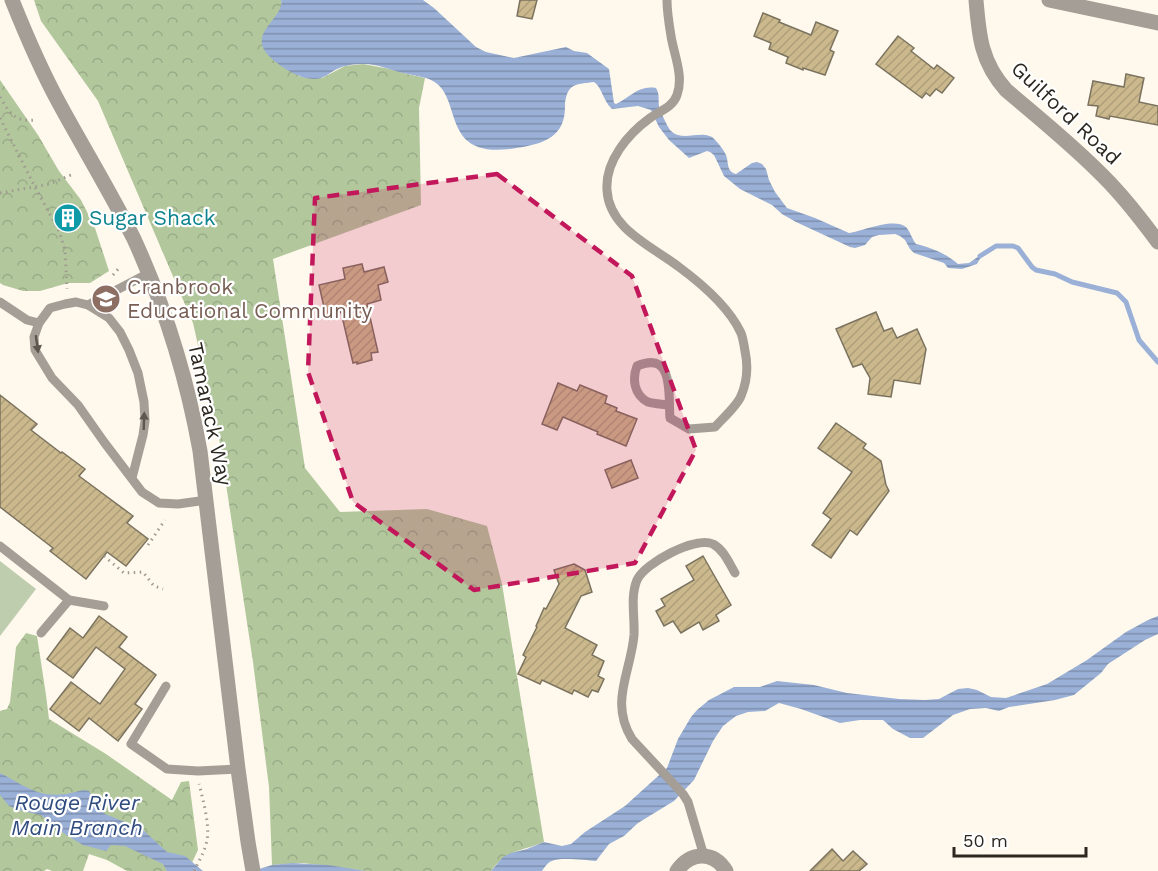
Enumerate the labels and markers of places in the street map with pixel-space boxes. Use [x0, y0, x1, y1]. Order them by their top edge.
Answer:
building icon: Sugar Shack [52, 202, 84, 234]
place label: Sugar Shack [89, 205, 216, 230]
place label: Cranbrook Educational Community [127, 274, 372, 323]
school or university icon: Cranbrook Educational Community [90, 283, 122, 315]

